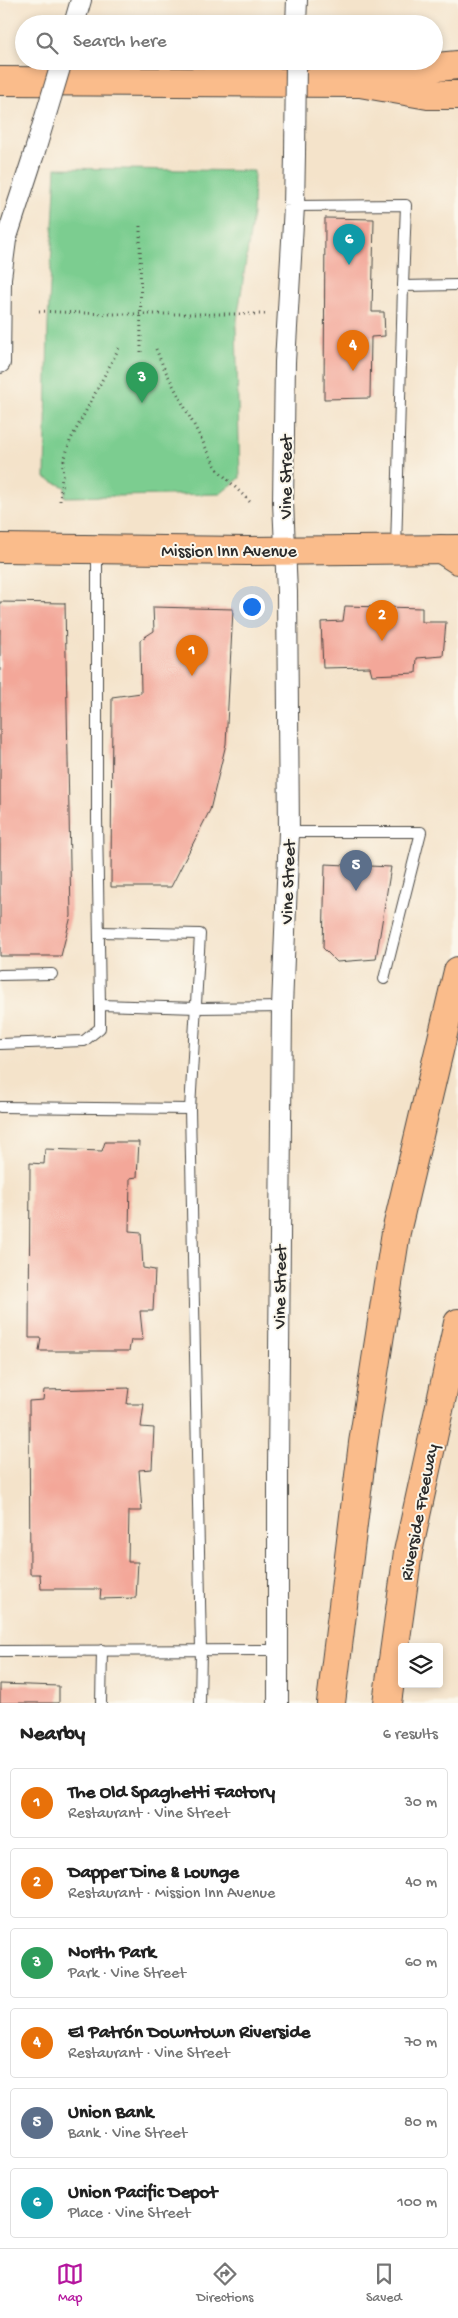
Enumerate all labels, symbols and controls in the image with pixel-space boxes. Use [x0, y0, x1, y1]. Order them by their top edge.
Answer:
search box [15, 15, 443, 70]
icon: search [33, 29, 61, 57]
text: Search here [73, 31, 167, 54]
pin: 6 [333, 224, 365, 265]
pin: 4 [337, 330, 369, 371]
pin: 3 [126, 362, 158, 403]
street label: Vine Street [277, 433, 298, 520]
street label: Mission Inn Avenue [161, 542, 297, 563]
your location [239, 594, 265, 620]
pin: 2 [366, 600, 398, 641]
pin: 1 [176, 635, 208, 676]
street label: Vine Street [278, 838, 302, 925]
pin: 5 [340, 850, 372, 891]
street label: Vine Street [270, 1243, 293, 1330]
street label: Riverside Freeway [397, 1442, 444, 1582]
map controls [398, 1643, 443, 1688]
button: layers [398, 1643, 443, 1688]
text: Nearby [20, 1723, 85, 1748]
text: 6 results [383, 1726, 438, 1745]
text: The Old Spaghetti Factory [68, 1782, 275, 1805]
text: 1 [34, 1794, 40, 1813]
text: 30 m [404, 1794, 437, 1813]
text: Restaurant · Vine Street [68, 1805, 229, 1824]
text: Dapper Dine & Lounge [68, 1862, 239, 1885]
text: 2 [33, 1874, 41, 1893]
text: 40 m [405, 1874, 437, 1893]
text: Restaurant · Mission Inn Avenue [68, 1885, 275, 1904]
text: North Park [68, 1942, 156, 1965]
text: 3 [33, 1954, 41, 1973]
text: 60 m [405, 1954, 437, 1973]
text: Park · Vine Street [68, 1965, 186, 1984]
text: El Patrón Downtown Riverside [68, 2022, 310, 2045]
text: 4 [33, 2034, 41, 2053]
text: 70 m [404, 2034, 437, 2053]
text: Restaurant · Vine Street [68, 2045, 229, 2064]
text: Union Bank [68, 2102, 153, 2125]
text: 5 [33, 2114, 41, 2133]
text: 80 m [404, 2114, 437, 2133]
text: Bank · Vine Street [68, 2125, 187, 2144]
text: Union Pacific Depot [68, 2182, 217, 2205]
text: 6 [33, 2194, 41, 2213]
text: 100 m [397, 2194, 437, 2213]
text: Place · Vine Street [68, 2205, 190, 2224]
tab: Map [56, 2260, 84, 2307]
tab: Directions [197, 2260, 254, 2307]
tab: Saved [366, 2260, 402, 2307]

